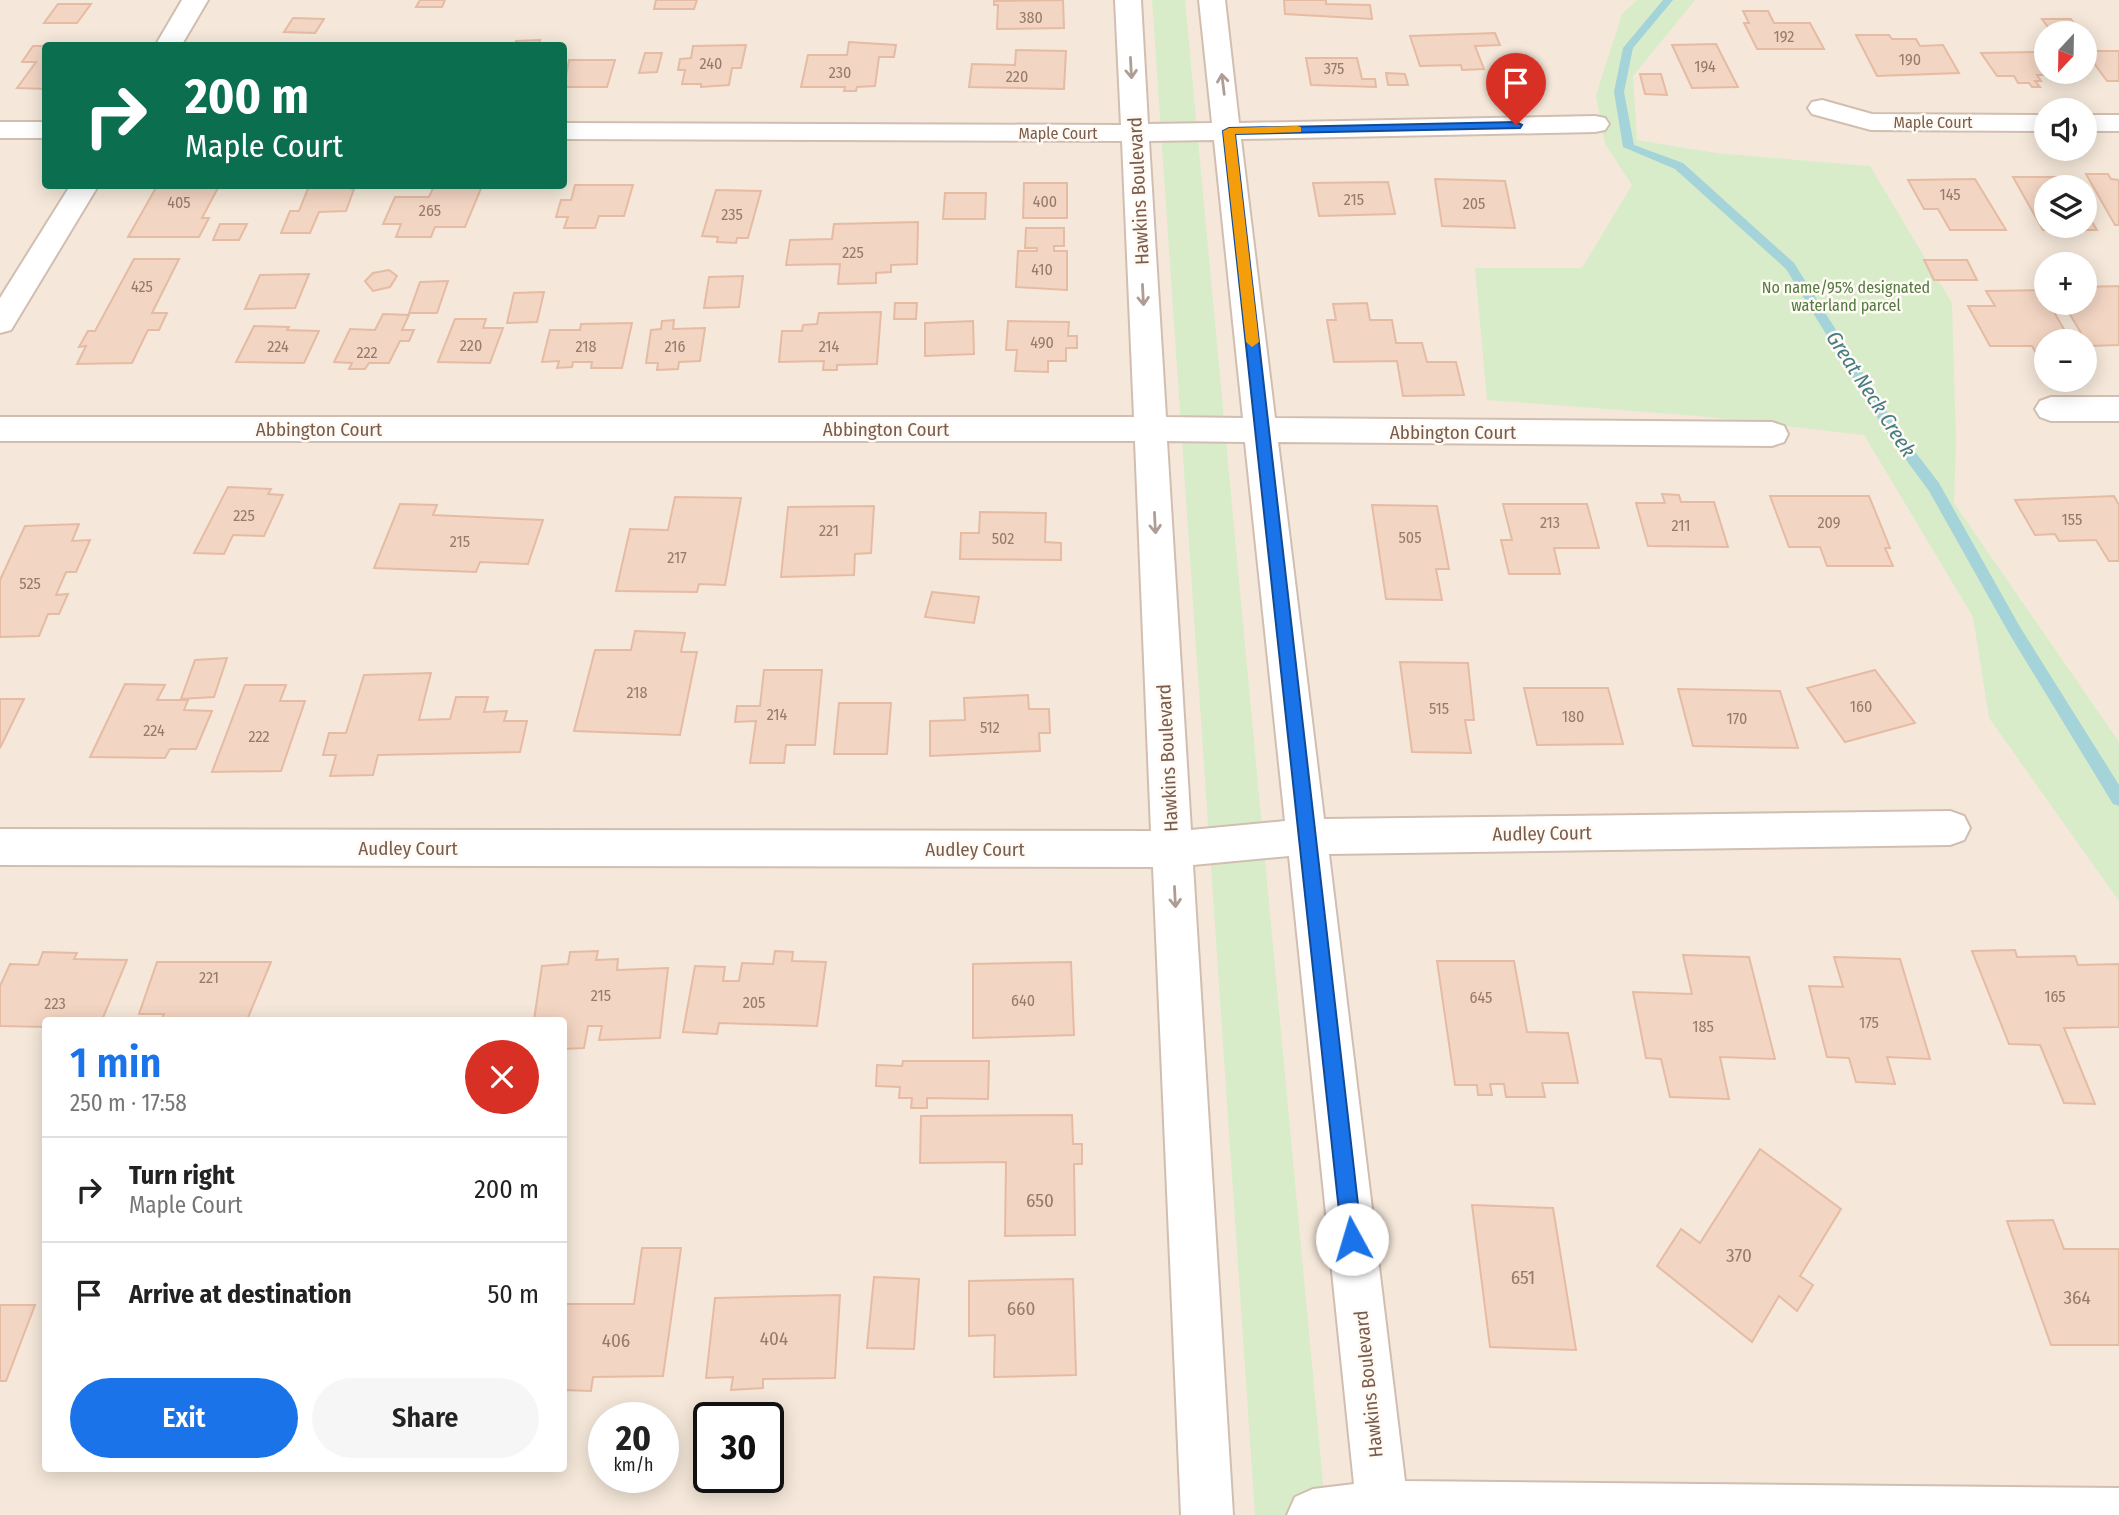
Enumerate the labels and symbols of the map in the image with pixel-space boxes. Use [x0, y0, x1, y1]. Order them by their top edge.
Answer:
house number: 380 [1019, 8, 1043, 27]
north arrow [2034, 21, 2096, 84]
house number: 192 [1774, 27, 1794, 46]
house number: 190 [1899, 50, 1921, 69]
pin [1486, 53, 1546, 125]
house number: 240 [700, 54, 722, 73]
one-way arrow [1125, 56, 1138, 79]
house number: 194 [1694, 57, 1716, 76]
house number: 375 [1324, 59, 1344, 78]
house number: 230 [829, 63, 851, 82]
house number: 220 [1006, 67, 1028, 86]
one-way arrow [1217, 73, 1230, 96]
street label: Maple Court [1894, 113, 1973, 132]
street label: Hawkins Boulevard [1123, 117, 1154, 265]
street label: Maple Court [1019, 124, 1098, 143]
house number: 145 [1939, 185, 1961, 204]
house number: 215 [1344, 190, 1364, 209]
house number: 400 [1033, 192, 1057, 211]
house number: 405 [167, 193, 191, 212]
house number: 205 [1463, 194, 1485, 213]
house number: 265 [419, 201, 441, 220]
house number: 235 [721, 205, 743, 224]
house number: 225 [842, 243, 864, 262]
house number: 410 [1031, 260, 1053, 279]
house number: 425 [131, 277, 153, 296]
park label: No name/95% designated waterland parcel [1762, 278, 1930, 315]
one-way arrow [1137, 284, 1150, 307]
water label: Great Neck Creek [1821, 326, 1921, 462]
house number: 490 [1030, 333, 1054, 352]
house number: 220 [460, 336, 482, 355]
house number: 224 [267, 337, 289, 356]
house number: 218 [576, 337, 596, 356]
house number: 216 [665, 337, 685, 356]
house number: 214 [819, 337, 840, 356]
house number: 222 [356, 343, 378, 362]
street label: Abbington Court [256, 418, 383, 441]
street label: Abbington Court [823, 418, 950, 441]
street label: Abbington Court [1390, 421, 1517, 444]
house number: 225 [233, 506, 255, 525]
house number: 155 [2062, 510, 2082, 529]
one-way arrow [1149, 511, 1162, 533]
house number: 213 [1540, 513, 1560, 532]
house number: 209 [1817, 513, 1841, 532]
house number: 211 [1672, 516, 1690, 535]
house number: 221 [819, 521, 839, 540]
house number: 505 [1398, 528, 1422, 547]
house number: 502 [992, 529, 1014, 548]
house number: 215 [450, 532, 470, 551]
house number: 217 [667, 548, 687, 567]
house number: 525 [19, 574, 41, 593]
house number: 218 [627, 683, 647, 702]
street label: Hawkins Boulevard [1152, 684, 1183, 832]
house number: 160 [1850, 697, 1872, 716]
house number: 515 [1429, 699, 1449, 718]
house number: 214 [767, 705, 788, 724]
house number: 180 [1562, 707, 1584, 726]
house number: 170 [1727, 709, 1747, 728]
house number: 512 [980, 718, 1000, 737]
house number: 224 [143, 721, 165, 740]
house number: 222 [248, 727, 270, 746]
street label: Audley Court [1492, 821, 1593, 846]
street label: Audley Court [358, 837, 458, 860]
street label: Audley Court [925, 838, 1025, 861]
one-way arrow [1168, 885, 1181, 908]
house number: 221 [199, 968, 219, 987]
house number: 215 [591, 986, 611, 1005]
house number: 165 [2044, 987, 2066, 1006]
house number: 645 [1470, 988, 1492, 1007]
house number: 640 [1011, 991, 1035, 1010]
house number: 205 [743, 993, 765, 1012]
house number: 223 [44, 994, 66, 1013]
house number: 175 [1859, 1013, 1879, 1032]
house number: 185 [1692, 1017, 1714, 1036]
house number: 650 [1026, 1189, 1054, 1212]
position arrow [1315, 1202, 1389, 1276]
house number: 370 [1726, 1244, 1752, 1267]
house number: 651 [1511, 1266, 1535, 1289]
house number: 364 [2063, 1286, 2091, 1309]
house number: 660 [1007, 1297, 1035, 1320]
street label: Hawkins Boulevard [1349, 1309, 1388, 1459]
house number: 404 [760, 1327, 788, 1350]
house number: 406 [602, 1329, 630, 1352]
speed limit sign: 30 [693, 1402, 784, 1493]

